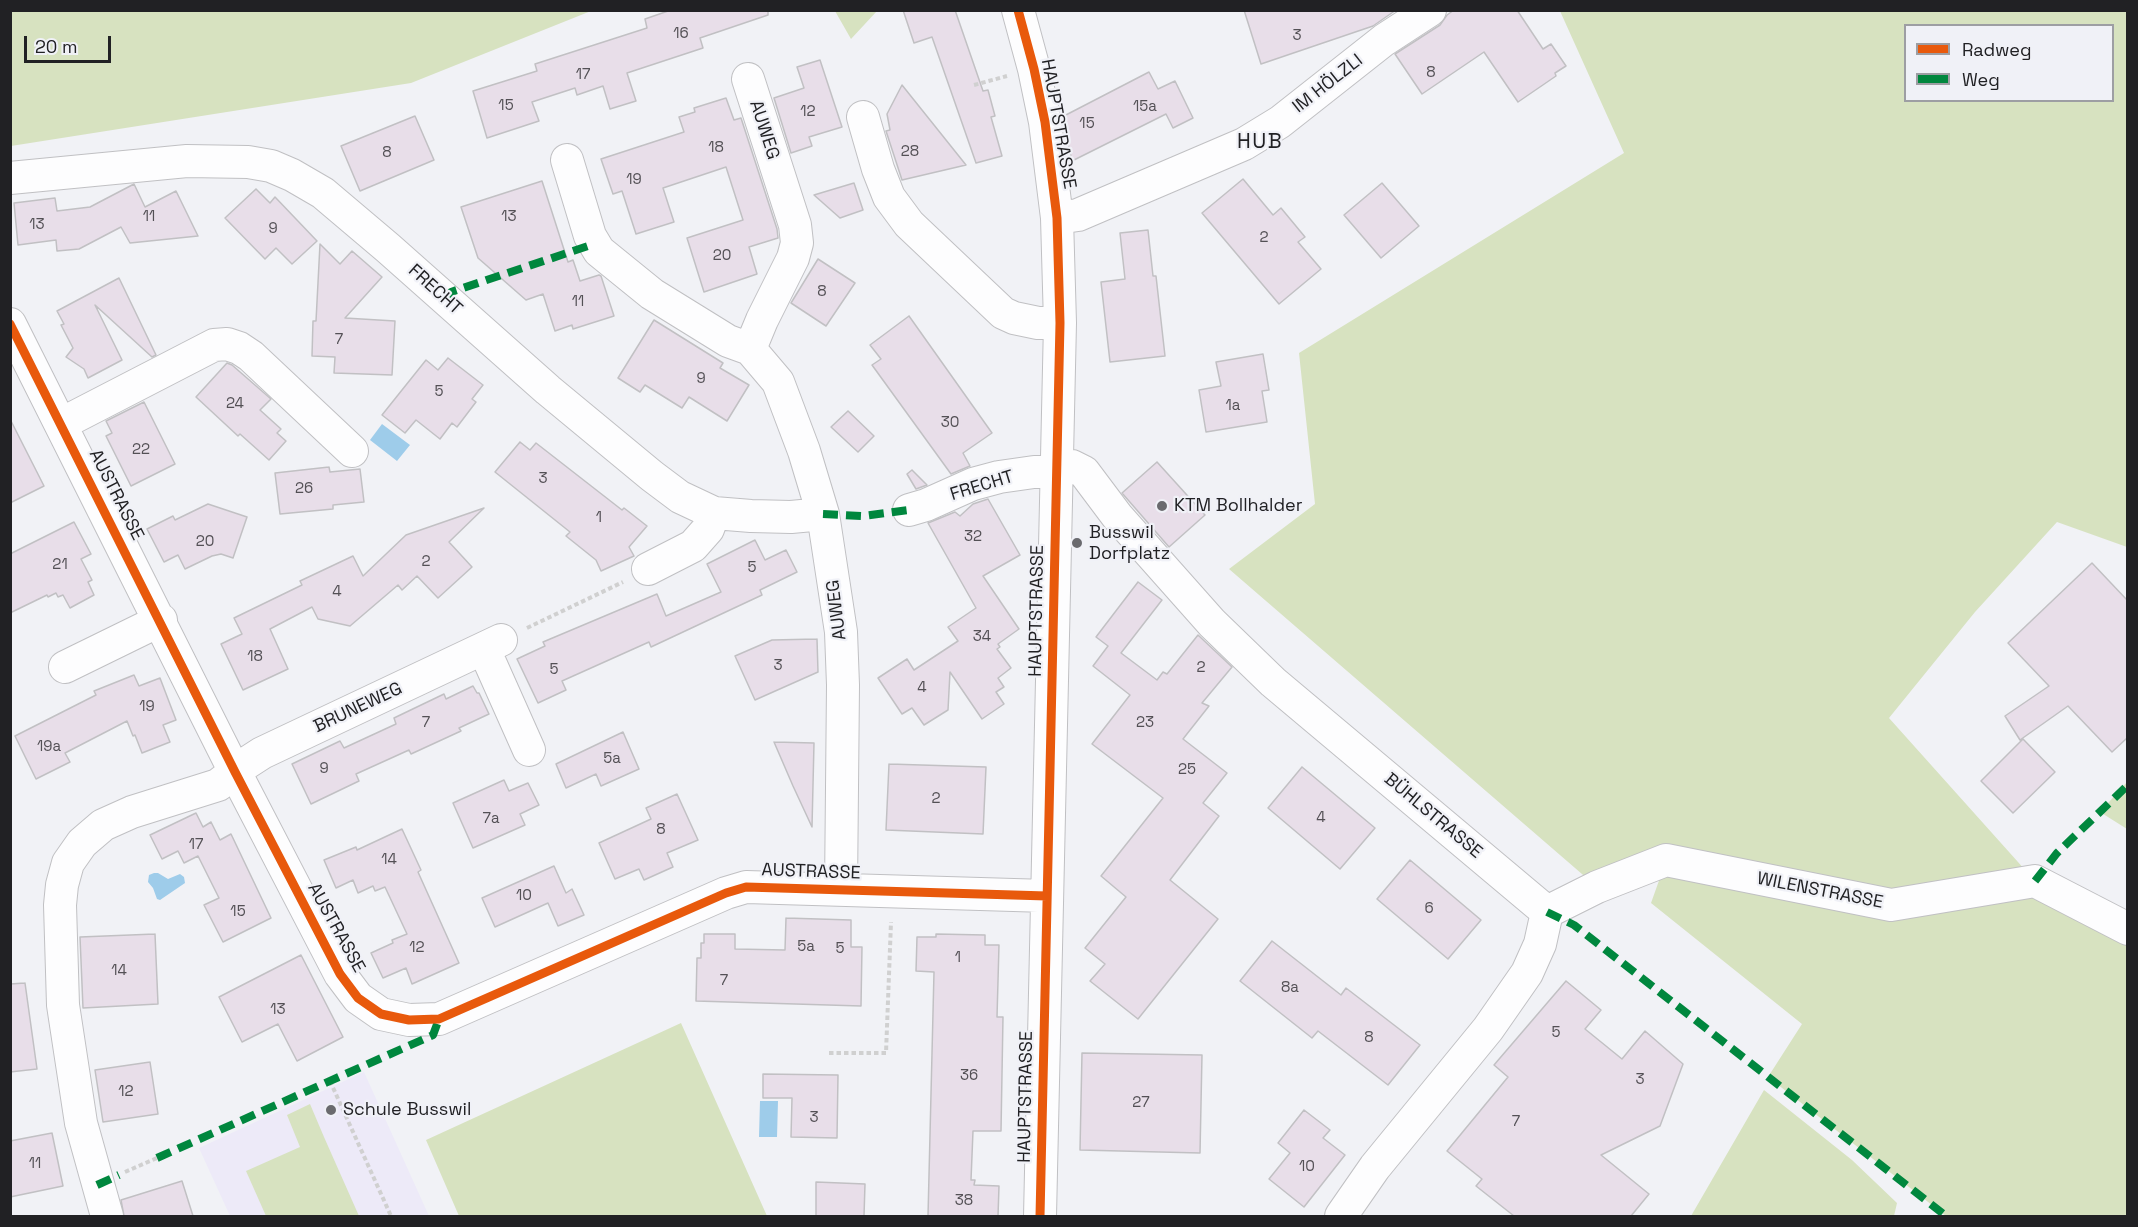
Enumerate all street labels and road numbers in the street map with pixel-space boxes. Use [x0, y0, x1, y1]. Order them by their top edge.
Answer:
street label: IM HÖLZLI [1289, 50, 1367, 118]
street label: HAUPTSTRASSE [1036, 57, 1080, 191]
street label: AUWEG [744, 98, 784, 162]
street label: FRECHT [404, 260, 466, 320]
street label: AUSTRASSE [84, 446, 148, 544]
street label: FRECHT [948, 466, 1016, 506]
street label: HAUPTSTRASSE [1025, 545, 1049, 677]
street label: AUWEG [823, 578, 851, 642]
street label: BRUNEWEG [310, 678, 406, 738]
street label: BÜHLSTRASSE [1380, 769, 1486, 863]
street label: AUSTRASSE [761, 859, 861, 885]
street label: WILENSTRASSE [1755, 868, 1885, 914]
street label: AUSTRASSE [303, 879, 369, 977]
street label: HAUPTSTRASSE [1014, 1031, 1038, 1163]

